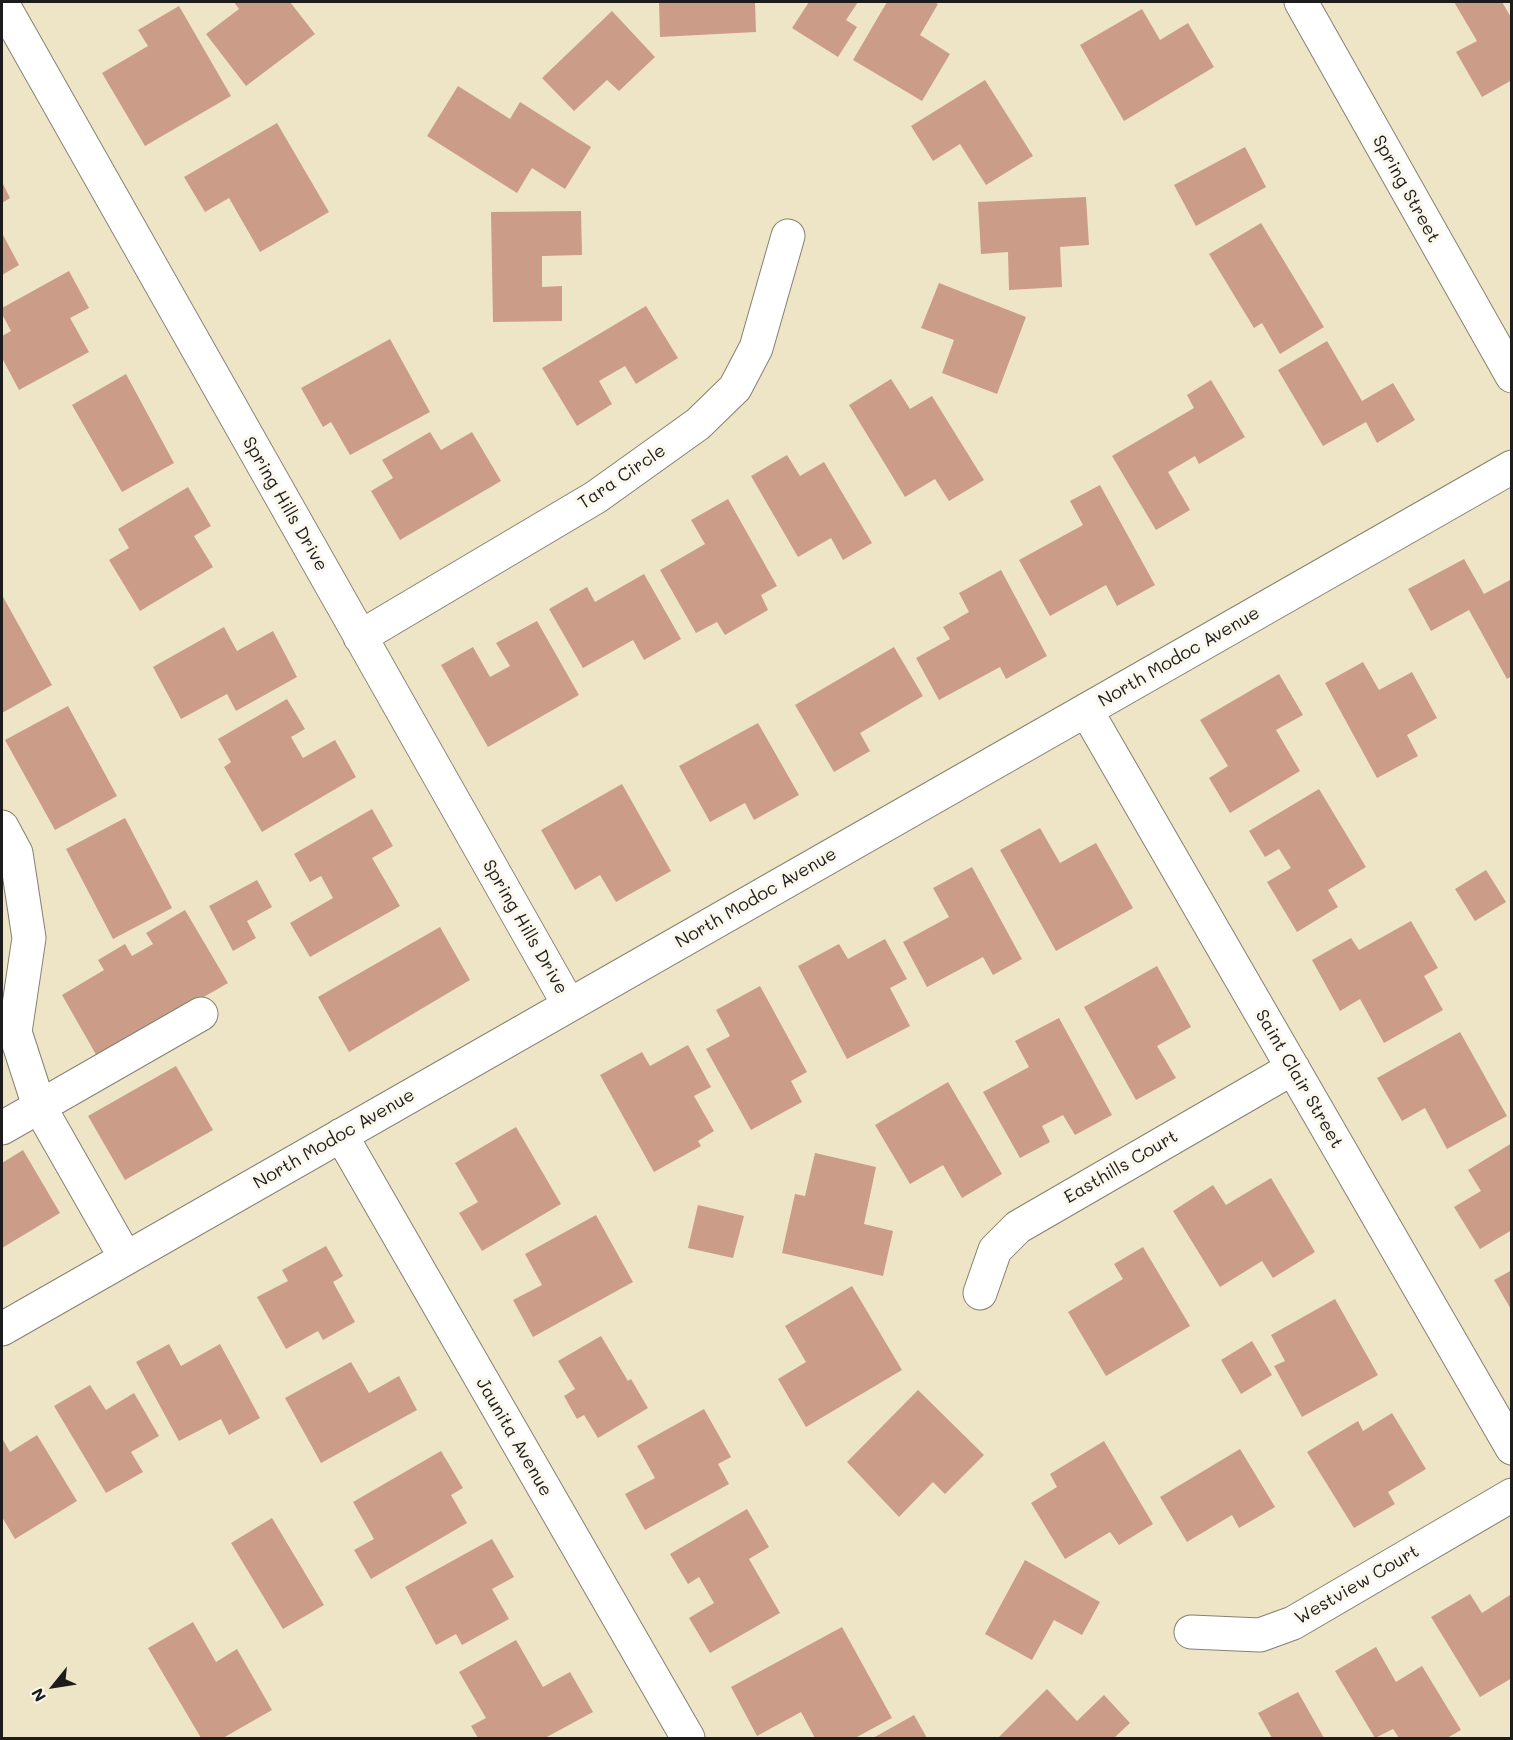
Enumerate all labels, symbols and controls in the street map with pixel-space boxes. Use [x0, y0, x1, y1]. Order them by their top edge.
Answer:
street label: Spring Street [1368, 132, 1444, 246]
street label: Spring Hills Drive [238, 433, 332, 575]
street label: Tara Circle [574, 440, 670, 514]
street label: North Modoc Avenue [1095, 602, 1263, 712]
street label: North Modoc Avenue [672, 843, 840, 953]
street label: Spring Hills Drive [478, 856, 572, 998]
street label: Saint Clair Street [1250, 1006, 1348, 1152]
street label: North Modoc Avenue [250, 1084, 418, 1194]
street label: Easthills Court [1060, 1126, 1182, 1208]
street label: Jaunita Avenue [471, 1374, 557, 1500]
street label: Westview Court [1291, 1541, 1423, 1629]
north arrow [24, 1656, 84, 1716]
text: N [26, 1685, 50, 1706]

